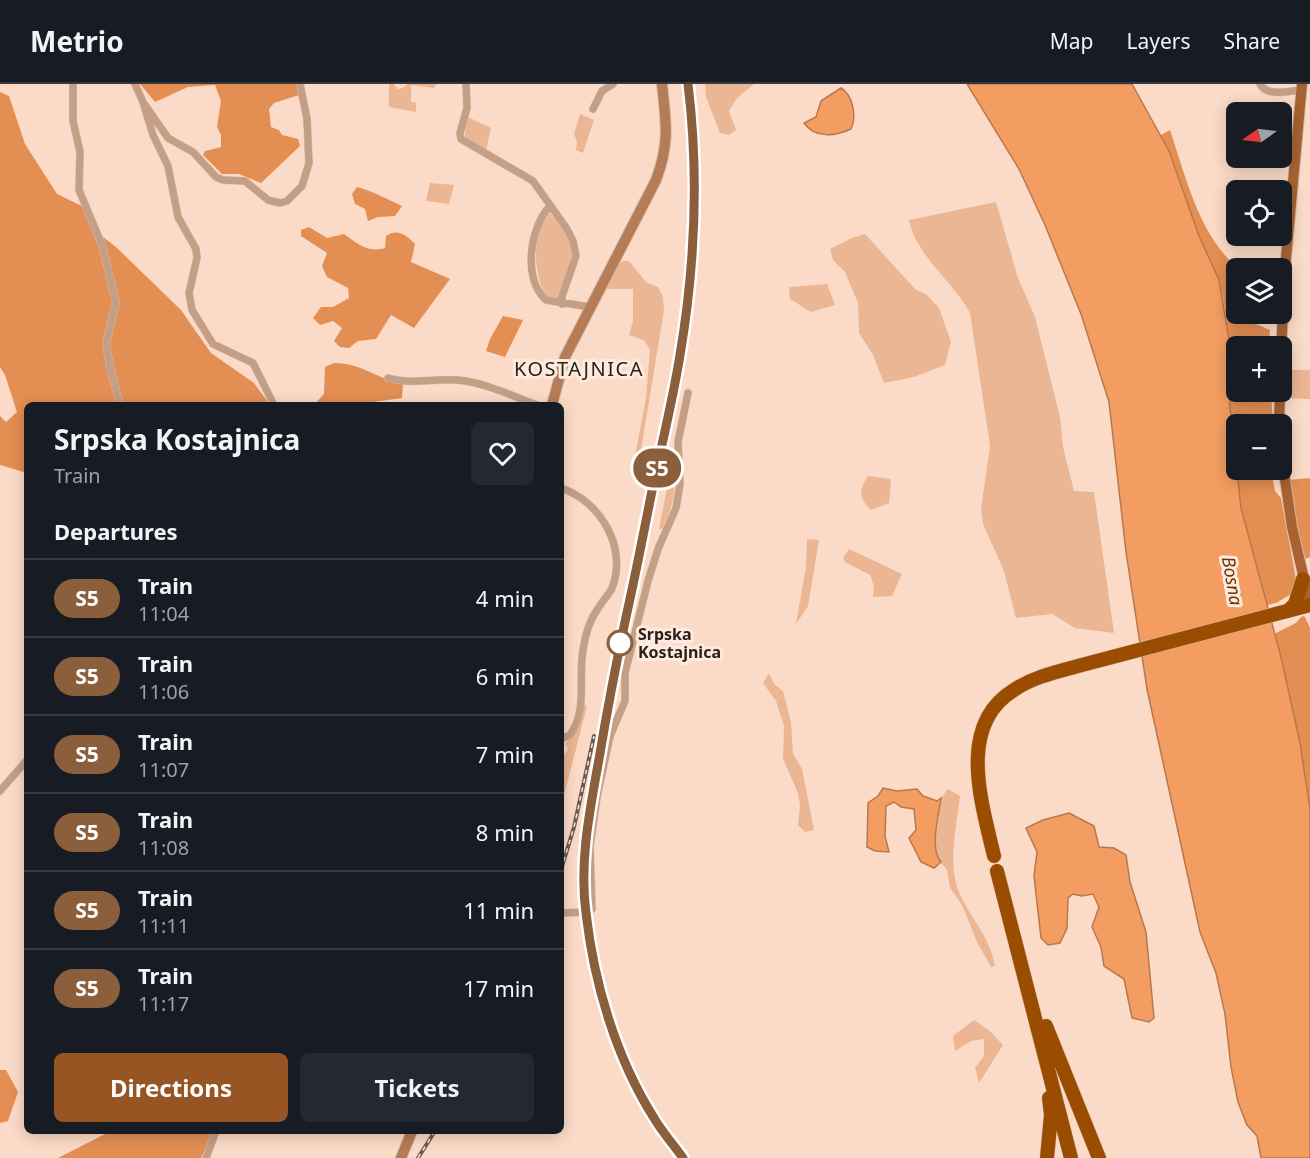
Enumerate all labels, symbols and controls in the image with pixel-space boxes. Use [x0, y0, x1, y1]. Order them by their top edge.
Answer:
text: Metrio [30, 22, 124, 60]
text: Map [1050, 27, 1094, 55]
text: Layers [1127, 27, 1191, 55]
text: Share [1224, 27, 1280, 55]
north arrow [1226, 102, 1292, 168]
map controls [1226, 102, 1292, 480]
button: locate [1226, 180, 1292, 246]
button: layers [1226, 258, 1292, 324]
button: + [1226, 336, 1292, 402]
district label: KOSTAJNICA [514, 355, 644, 382]
button: − [1226, 414, 1292, 480]
text: Srpska Kostajnica [54, 420, 300, 458]
button: heart [471, 422, 534, 485]
line badge: S5 [630, 448, 684, 488]
text: S5 [645, 454, 669, 482]
text: Train [54, 462, 101, 489]
text: Departures [54, 516, 178, 546]
water label: Bosna [1217, 554, 1249, 607]
text: Train [138, 570, 193, 600]
text: 4 min [476, 583, 534, 613]
text: S5 [75, 584, 99, 612]
text: 11:04 [138, 600, 189, 627]
place label: Srpska Kostajnica [638, 623, 721, 663]
marker: Srpska Kostajnica [607, 630, 633, 656]
text: Train [138, 648, 193, 678]
text: 6 min [476, 661, 534, 691]
text: S5 [75, 662, 99, 690]
text: 11:06 [138, 678, 189, 705]
text: Train [138, 726, 193, 756]
text: 7 min [476, 739, 534, 769]
text: S5 [75, 740, 99, 768]
text: 11:07 [138, 756, 189, 783]
text: Train [138, 804, 193, 834]
text: 8 min [476, 817, 534, 847]
text: S5 [75, 818, 99, 846]
text: 11:08 [138, 834, 189, 861]
text: Train [138, 882, 193, 912]
text: 11 min [463, 895, 534, 925]
text: S5 [75, 896, 99, 924]
text: 11:11 [138, 912, 189, 939]
text: Train [138, 960, 193, 990]
text: 17 min [463, 973, 534, 1003]
text: S5 [75, 974, 99, 1002]
text: 11:17 [138, 990, 189, 1017]
button: Directions [54, 1053, 288, 1122]
button: Tickets [300, 1053, 534, 1122]

